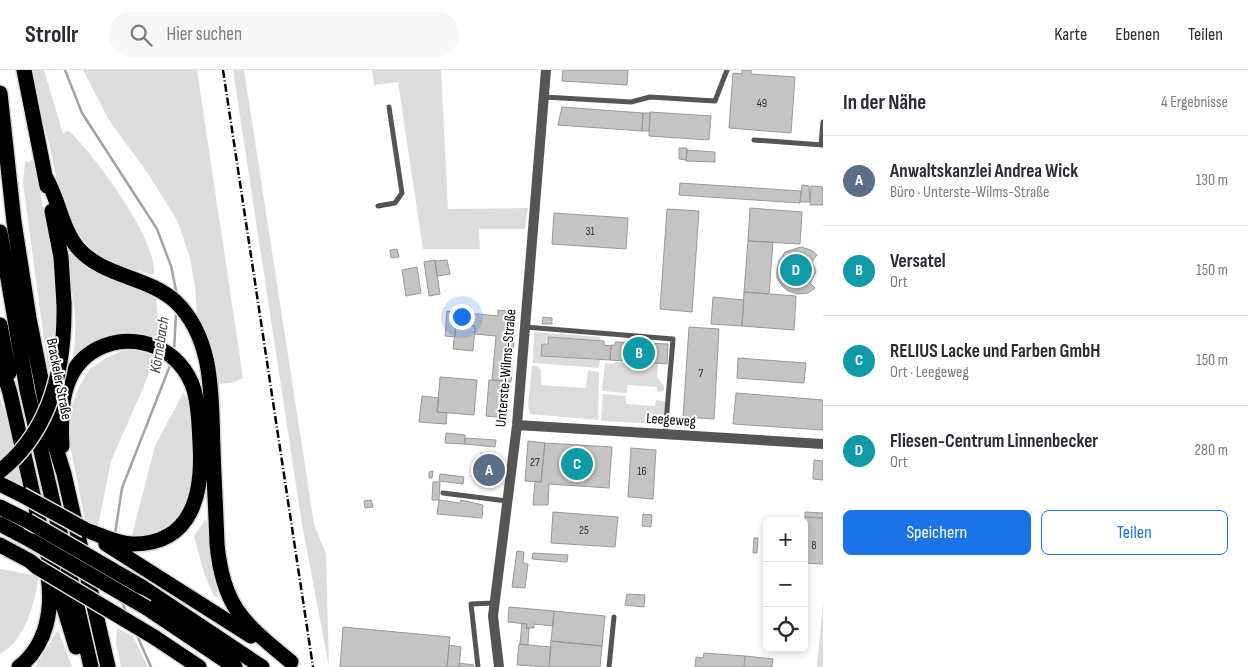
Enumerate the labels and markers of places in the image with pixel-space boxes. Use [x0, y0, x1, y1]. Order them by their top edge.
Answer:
pin: D [780, 251, 812, 289]
pin: B [623, 334, 655, 372]
pin: C [561, 445, 593, 483]
pin: A [473, 451, 505, 489]

